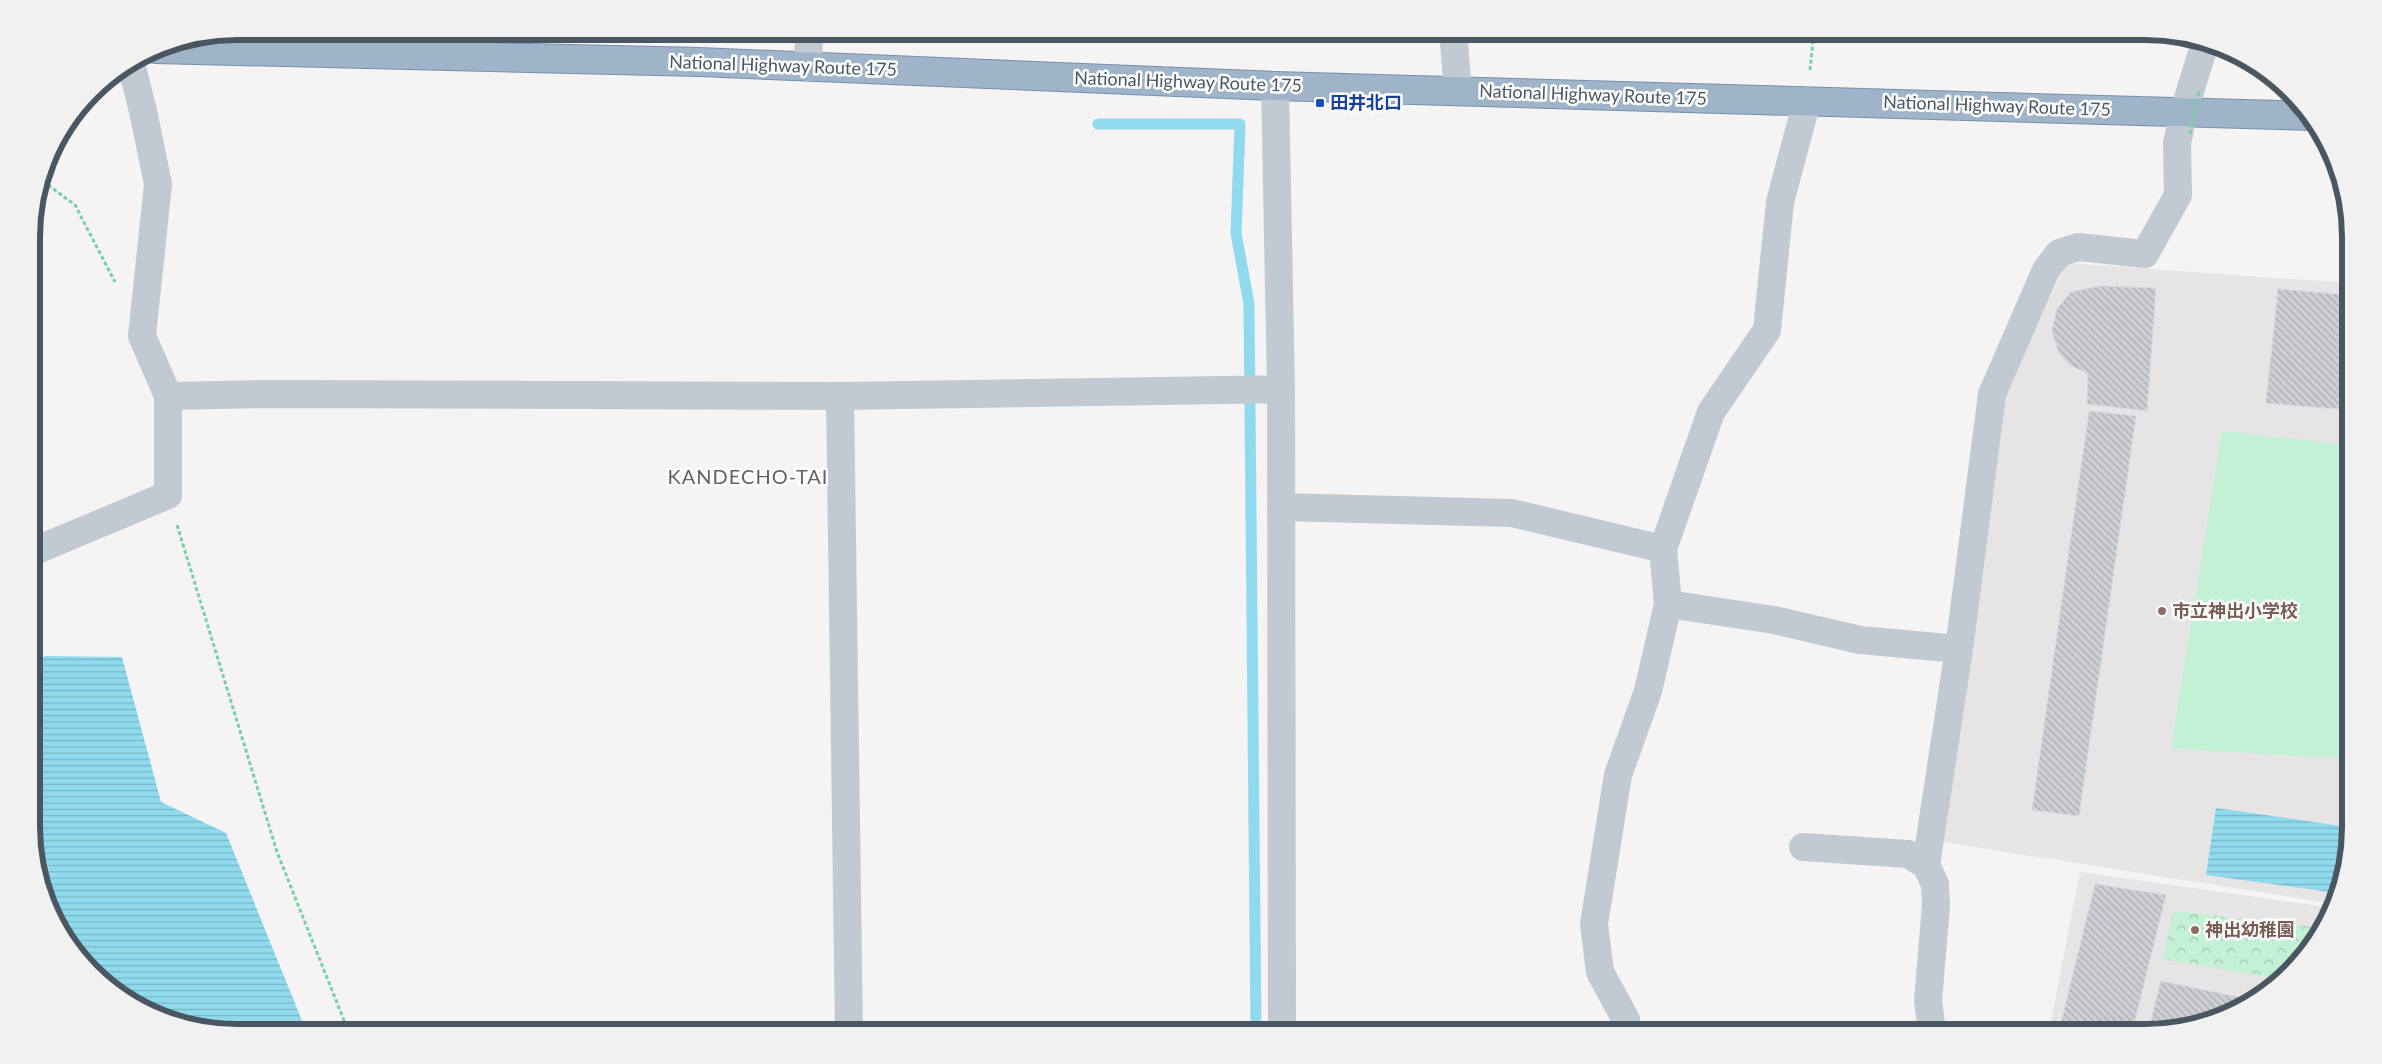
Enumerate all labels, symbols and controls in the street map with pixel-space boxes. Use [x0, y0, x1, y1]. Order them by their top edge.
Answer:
street label: National Highway Route 175 [669, 50, 897, 80]
street label: National Highway Route 175 [1074, 66, 1302, 96]
street label: National Highway Route 175 [1479, 79, 1707, 109]
street label: National Highway Route 175 [1883, 90, 2111, 120]
place label: 田井北口 [1330, 91, 1402, 113]
marker: 田井北口 [1314, 97, 1326, 109]
district label: KANDECHO-TAI [668, 464, 828, 488]
place label: 市立神出小学校 [2172, 599, 2298, 621]
marker: 市立神出小学校 [2156, 605, 2168, 617]
place label: 神出幼稚園 [2205, 918, 2295, 940]
marker: 神出幼稚園 [2189, 924, 2201, 936]

